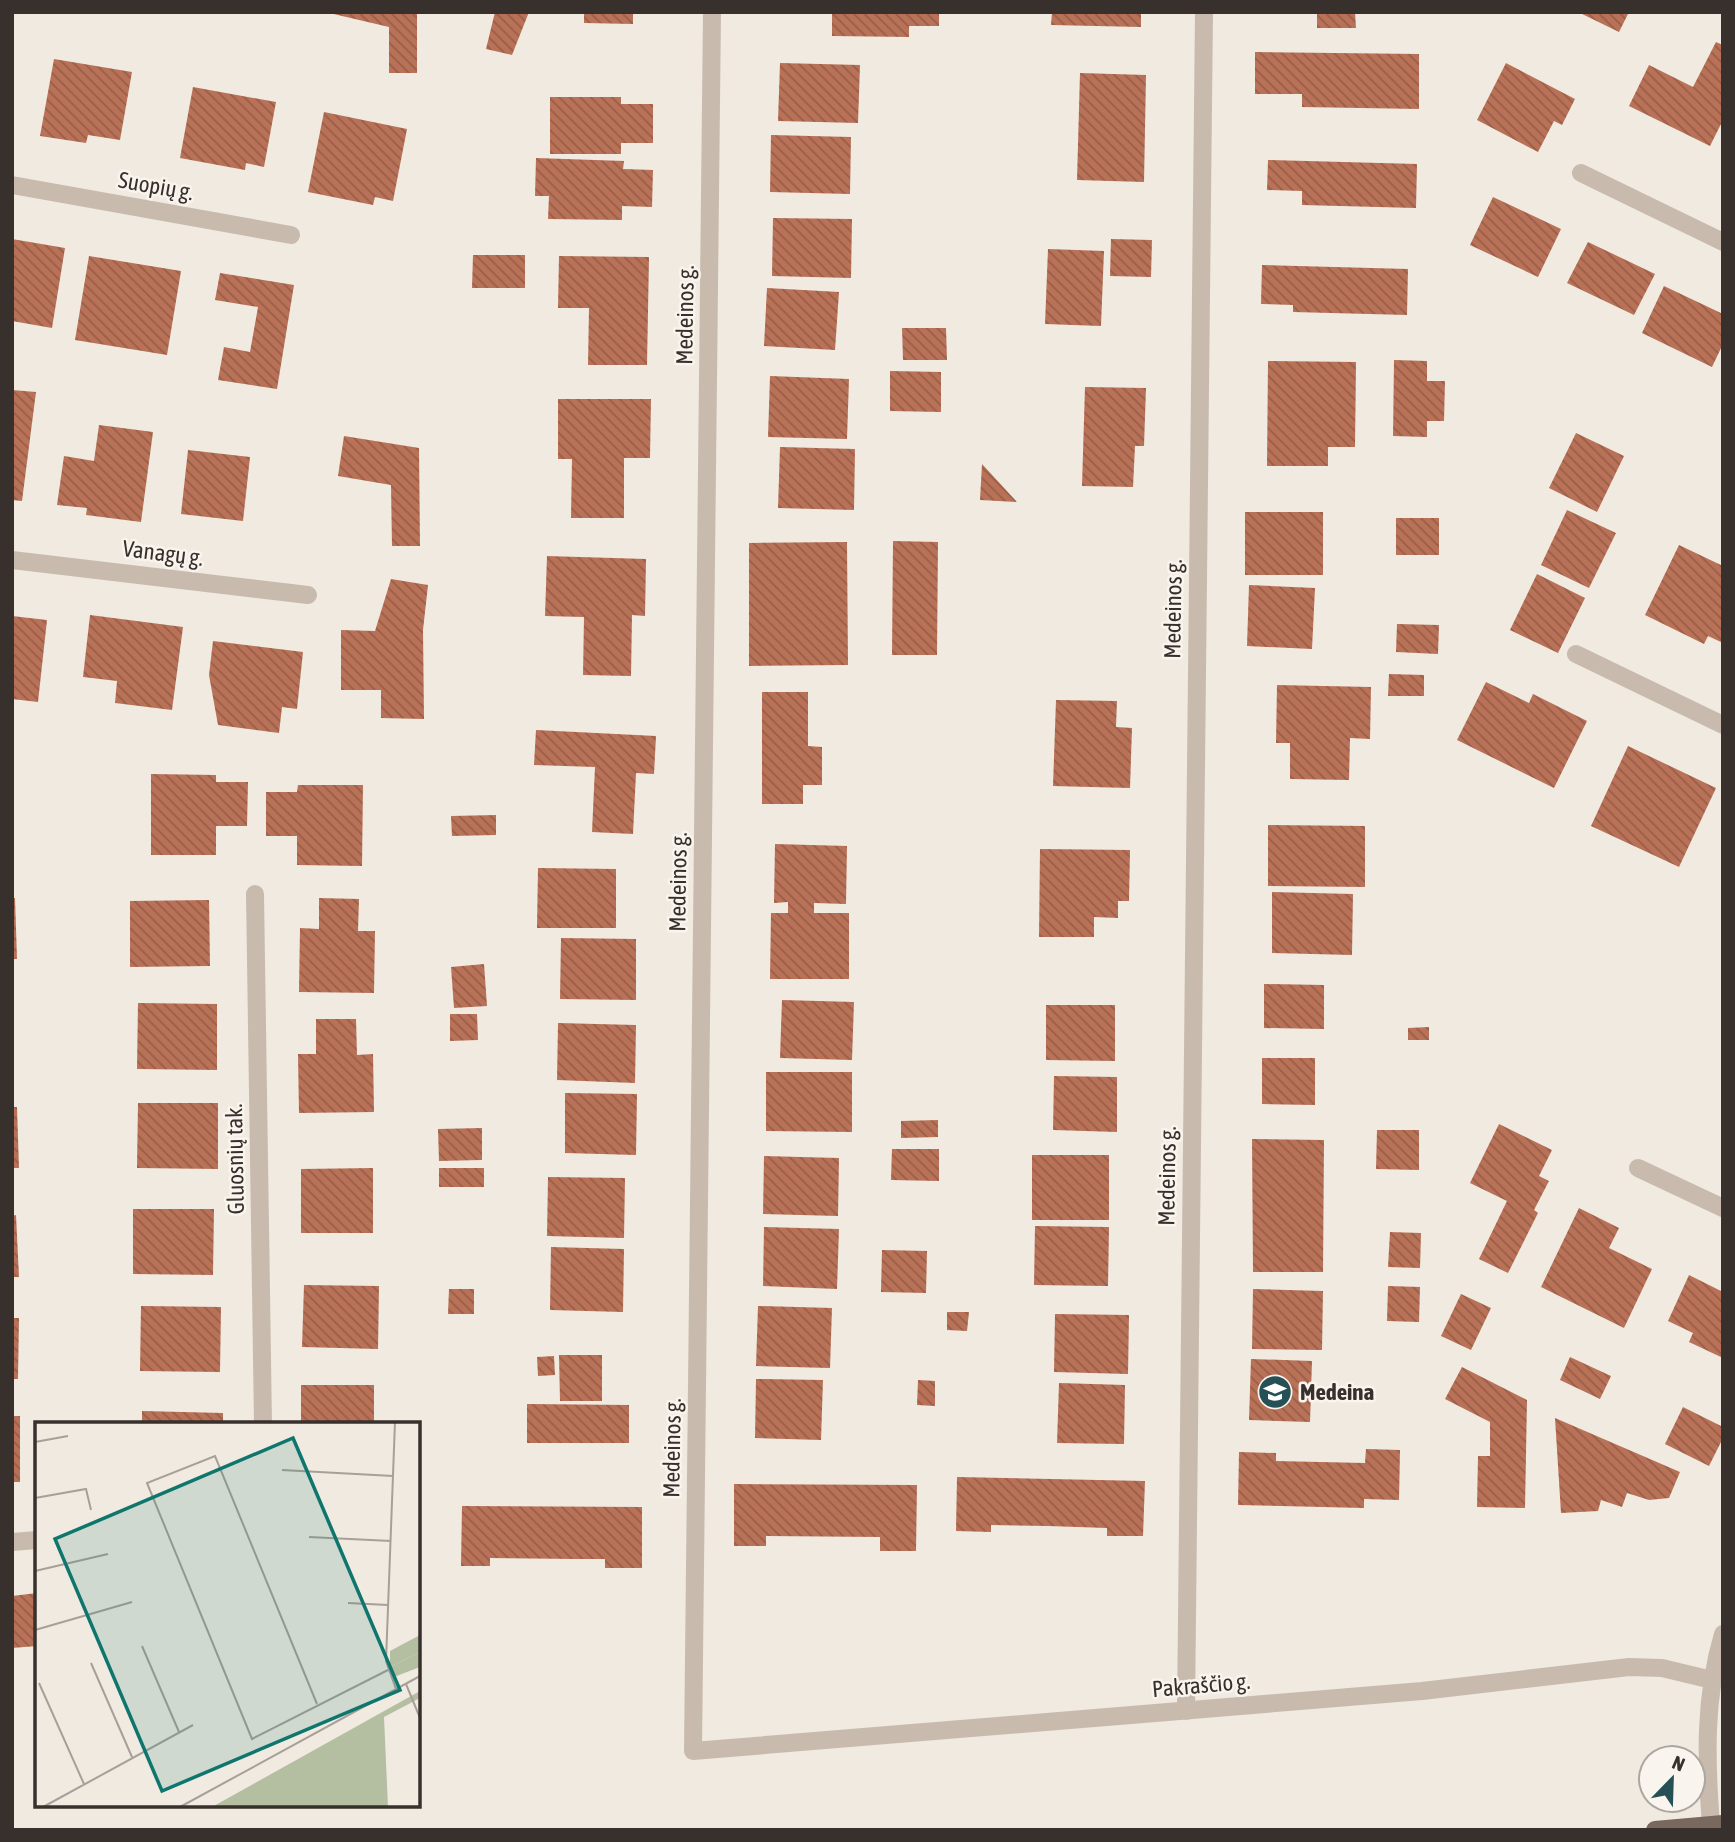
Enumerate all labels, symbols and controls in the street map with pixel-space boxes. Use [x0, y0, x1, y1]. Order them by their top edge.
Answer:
street label: Suopių g. [116, 167, 196, 205]
street label: Medeinos g. [671, 265, 699, 365]
street label: Vanagų g. [121, 535, 205, 571]
street label: Medeinos g. [1159, 559, 1187, 659]
street label: Medeinos g. [664, 832, 692, 932]
street label: Gluosnių tak. [221, 1104, 249, 1214]
street label: Medeinos g. [1153, 1126, 1181, 1226]
school or university icon: Medeina [1256, 1373, 1294, 1411]
place label: Medeina [1300, 1379, 1375, 1405]
street label: Medeinos g. [658, 1398, 686, 1498]
inset map [35, 1422, 420, 1807]
street label: Pakraščio g. [1151, 1668, 1251, 1702]
north arrow [1637, 1744, 1707, 1814]
text: N [1669, 1751, 1688, 1776]

